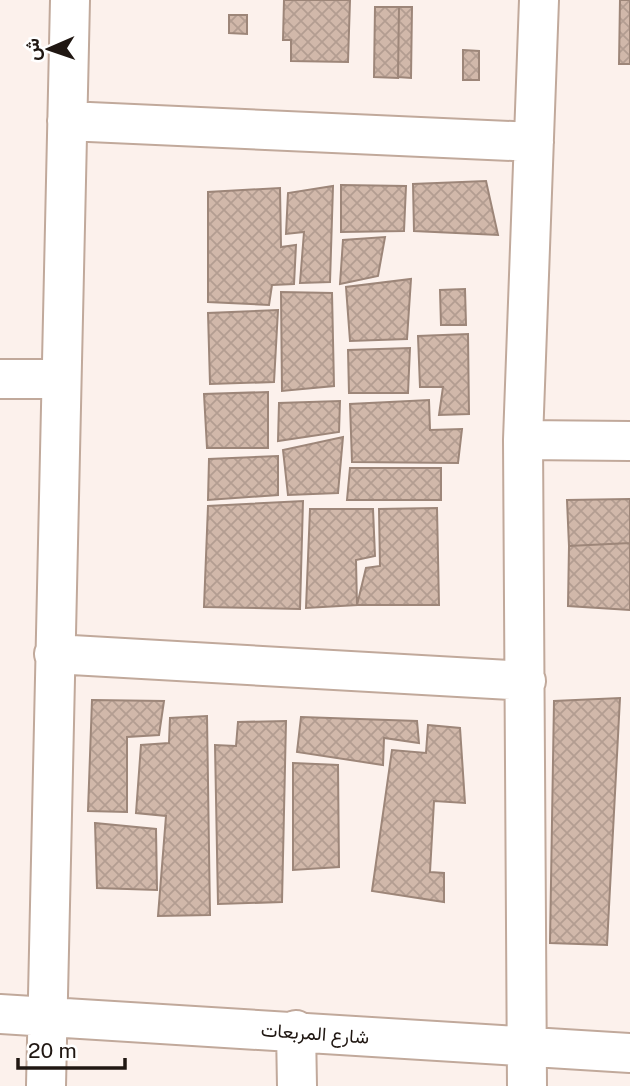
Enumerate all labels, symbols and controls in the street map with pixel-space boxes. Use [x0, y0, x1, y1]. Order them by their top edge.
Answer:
north arrow [14, 14, 84, 84]
text: ش [21, 38, 44, 61]
street label: شارع المربعات [260, 1018, 370, 1050]
scale bar [18, 1026, 124, 1070]
text: 20 m [28, 1038, 77, 1063]

